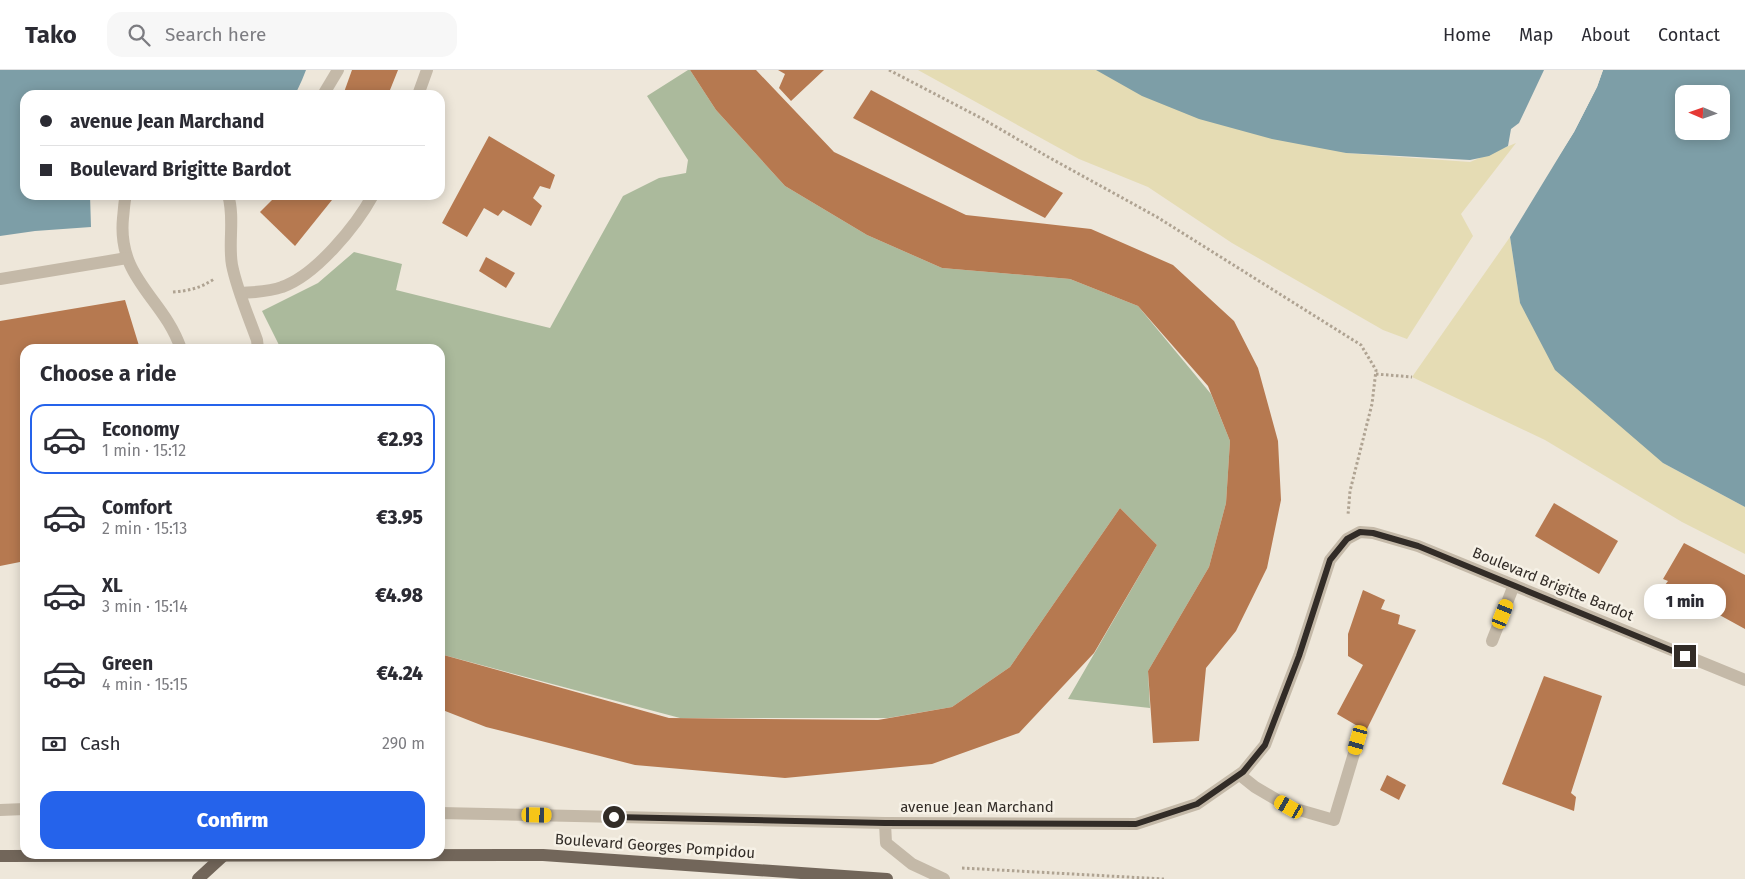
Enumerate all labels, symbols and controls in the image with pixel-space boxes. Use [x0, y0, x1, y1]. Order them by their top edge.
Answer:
search box [107, 12, 457, 57]
text: Tako [25, 21, 77, 49]
icon: search [125, 21, 153, 49]
text: Search here [165, 23, 266, 46]
text: Home [1443, 24, 1491, 46]
text: Map [1519, 24, 1553, 46]
text: About [1581, 24, 1630, 46]
text: Contact [1658, 24, 1720, 46]
north arrow [1675, 85, 1730, 140]
map controls [1675, 85, 1730, 140]
text: avenue Jean Marchand [70, 110, 264, 133]
text: Boulevard Brigitte Bardot [70, 158, 291, 181]
text: Choose a ride [40, 360, 176, 387]
icon: car [42, 417, 87, 462]
text: Economy [102, 418, 179, 441]
text: €2.93 [377, 428, 423, 451]
text: 1 min · 15:12 [102, 441, 186, 460]
icon: car [42, 495, 87, 540]
text: Comfort [102, 496, 172, 519]
text: €3.95 [376, 506, 423, 529]
text: 2 min · 15:13 [102, 519, 187, 538]
street label: Boulevard Brigitte Bardot [1470, 543, 1637, 625]
icon: car [42, 573, 87, 618]
text: XL [102, 574, 123, 597]
text: €4.98 [375, 584, 423, 607]
callout: 1 min [1644, 584, 1726, 618]
text: 1 min [1666, 592, 1704, 611]
text: 3 min · 15:14 [102, 597, 188, 616]
car [1490, 597, 1515, 631]
route end [1674, 645, 1696, 667]
icon: car [42, 651, 87, 696]
text: Green [102, 652, 153, 675]
text: €4.24 [376, 662, 423, 685]
text: 4 min · 15:15 [102, 675, 188, 694]
car [1346, 724, 1369, 756]
icon: cash [40, 730, 68, 758]
text: Cash [80, 732, 121, 755]
text: 290 m [382, 734, 425, 753]
button: Confirm [40, 791, 425, 849]
car [1272, 793, 1305, 821]
street label: avenue Jean Marchand [900, 798, 1054, 816]
route start [603, 806, 625, 828]
car [521, 807, 552, 823]
street label: Boulevard Georges Pompidou [554, 830, 756, 862]

